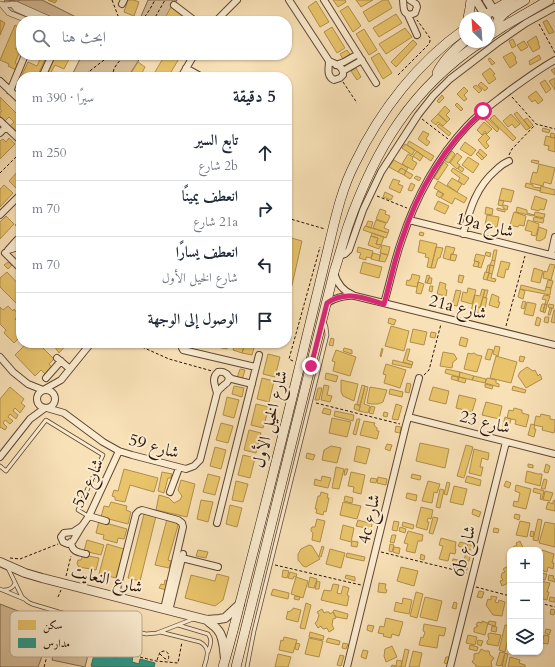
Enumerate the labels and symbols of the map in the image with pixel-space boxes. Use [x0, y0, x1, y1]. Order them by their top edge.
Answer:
north arrow [459, 12, 495, 48]
route start [474, 102, 492, 120]
street label: 19a شارع [453, 207, 516, 245]
street label: 21a شارع [426, 289, 489, 327]
route end [302, 357, 320, 375]
street label: شارع الخيل الأول [247, 368, 295, 471]
street label: شارع 23 [457, 405, 513, 441]
street label: شارع 59 [126, 428, 182, 466]
street label: شارع 52 [67, 455, 111, 512]
street label: 4c شارع [352, 492, 388, 547]
street label: 6b شارع [447, 523, 483, 579]
street label: شارع النعايت [68, 559, 145, 601]
legend [10, 611, 142, 657]
text: سكن [43, 618, 62, 634]
text: مدارس [43, 636, 70, 651]

